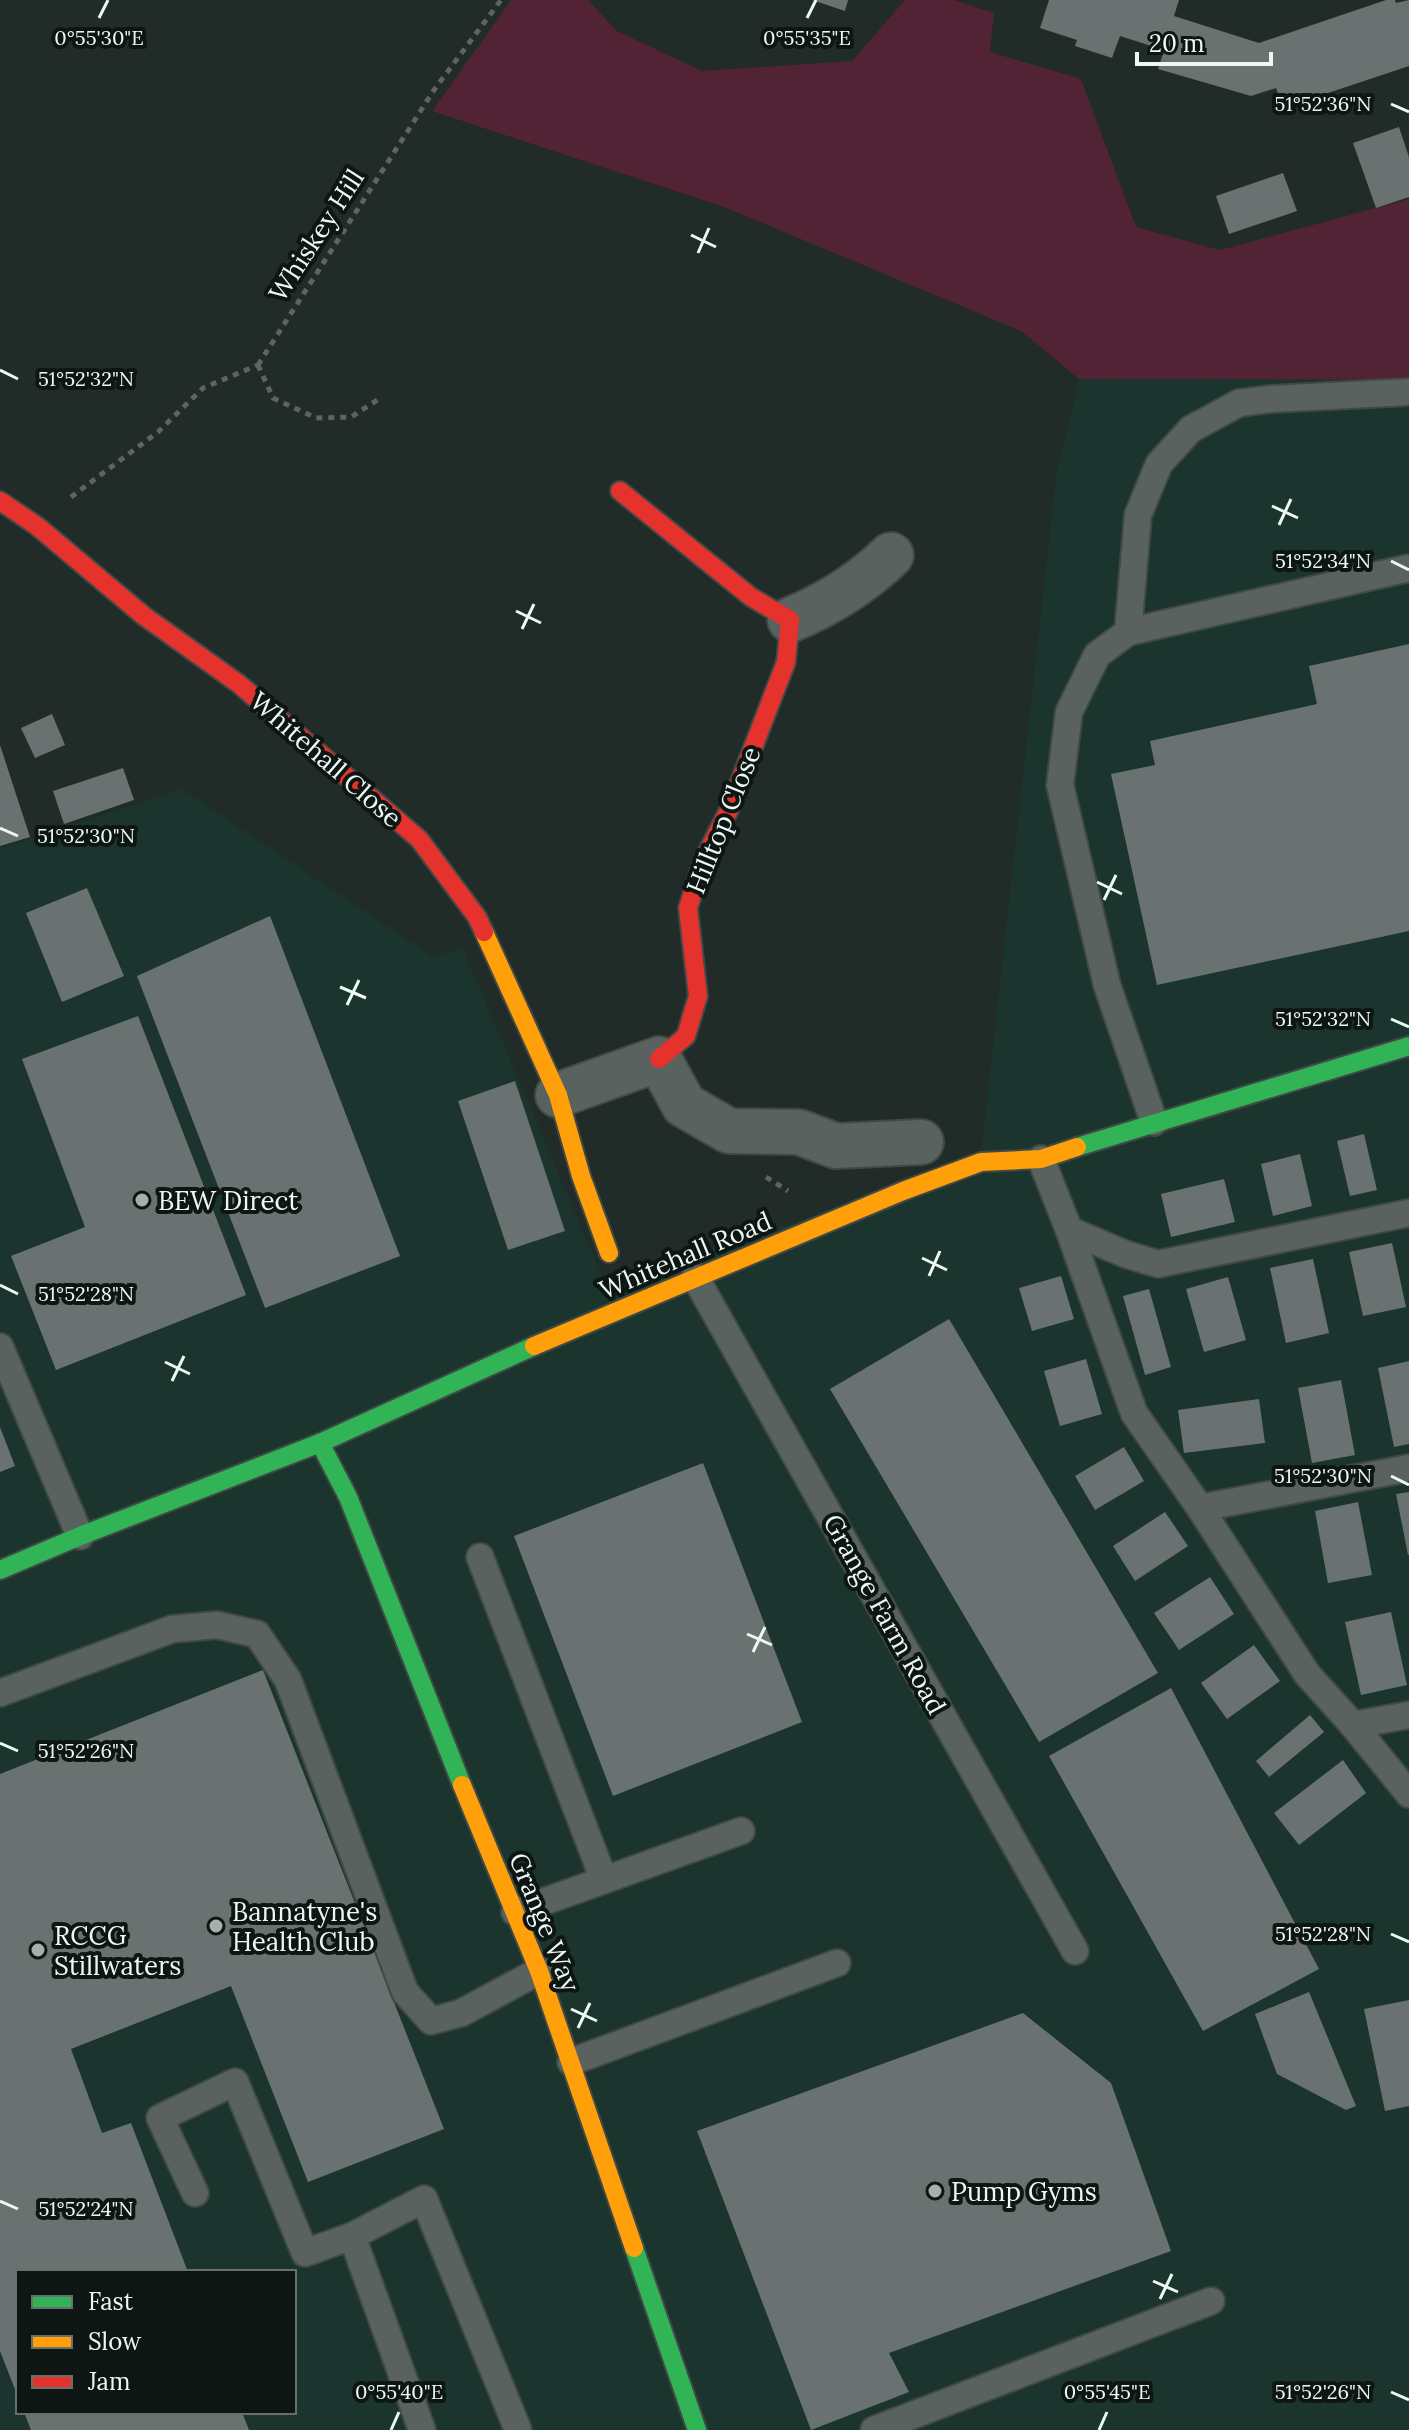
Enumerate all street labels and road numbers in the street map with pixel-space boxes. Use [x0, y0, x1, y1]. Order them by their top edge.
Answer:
street label: Whiskey Hill [261, 163, 371, 307]
street label: Whitehall Close [243, 684, 409, 834]
street label: Hilltop Close [679, 742, 767, 898]
street label: Whitehall Road [594, 1204, 776, 1306]
street label: Grange Farm Road [816, 1508, 954, 1720]
street label: Grange Way [502, 1848, 588, 1997]

